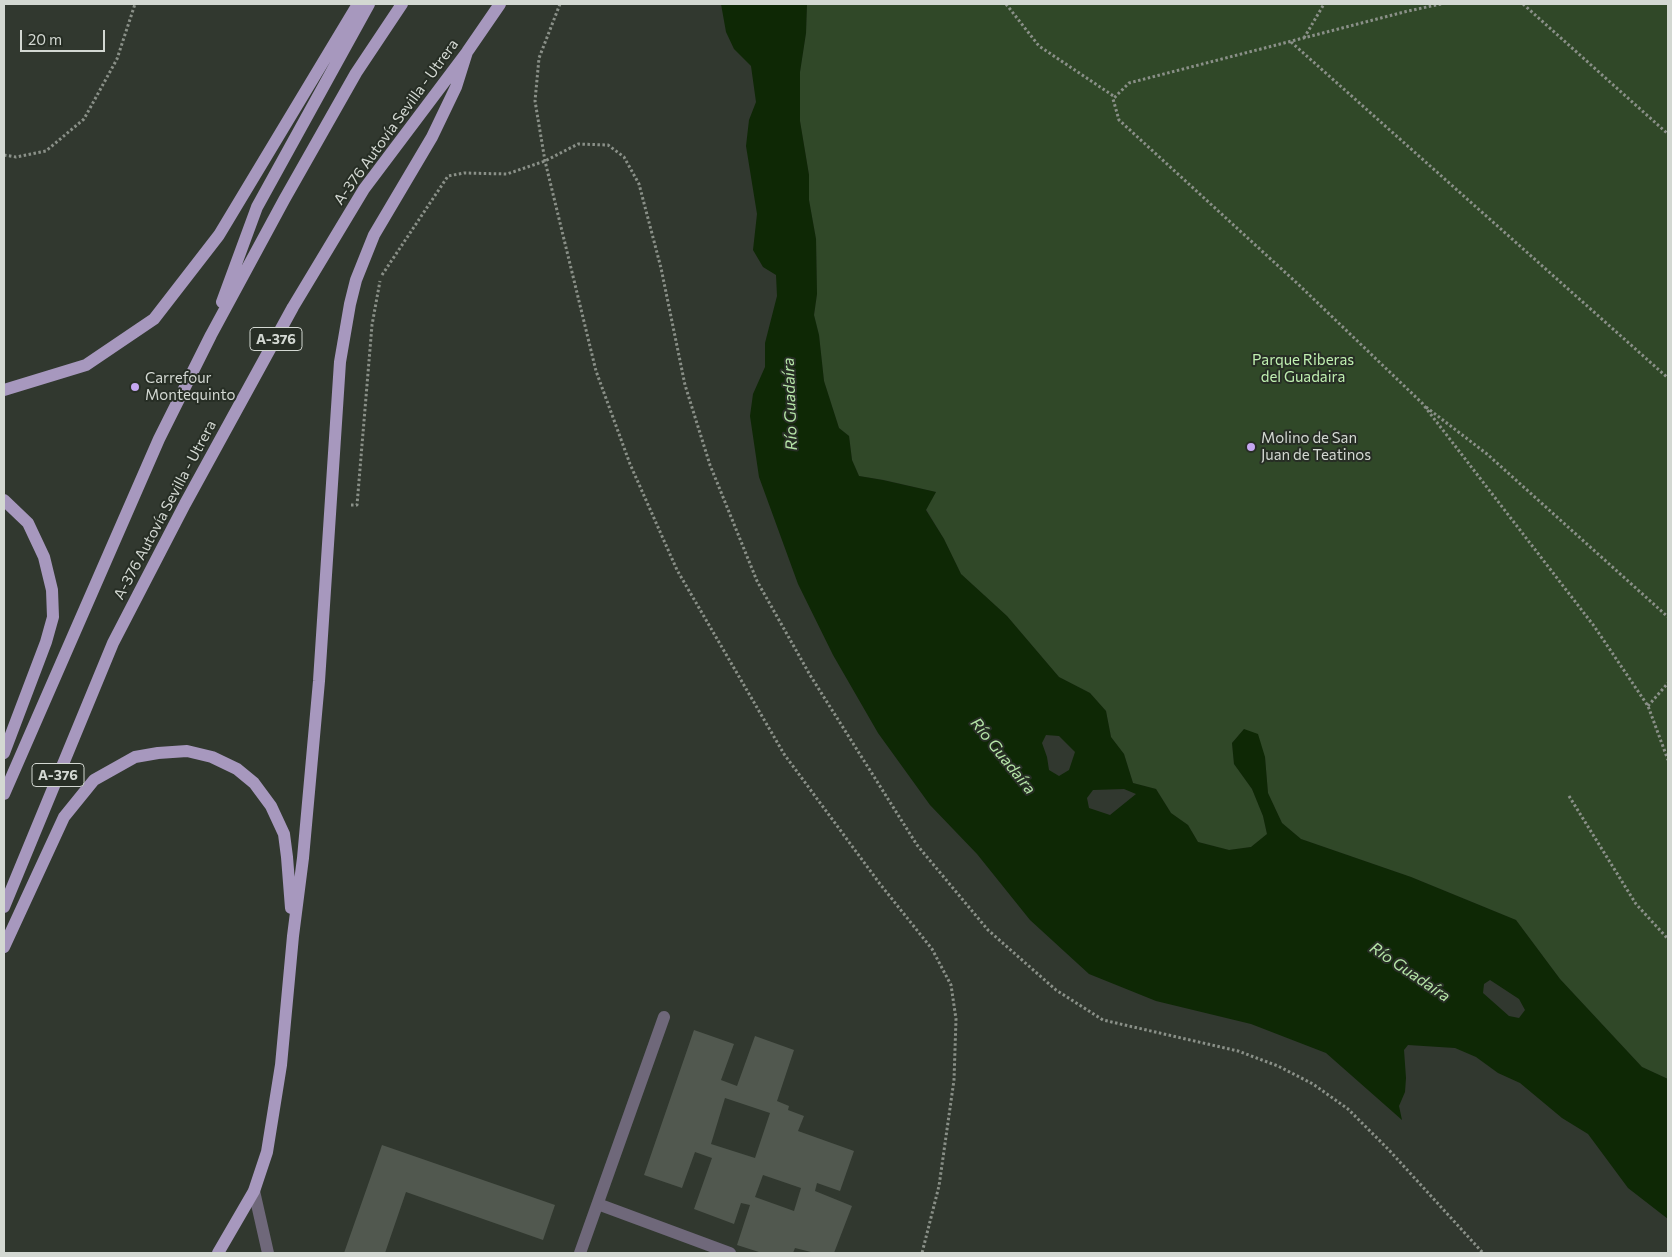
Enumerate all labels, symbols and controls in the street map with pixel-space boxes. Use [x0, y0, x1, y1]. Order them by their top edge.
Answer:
scale bar [22, 20, 108, 52]
text: 20 m [28, 30, 62, 48]
street label: A-376 Autovía Sevilla - Utrera [330, 36, 462, 208]
road number: A-376 [250, 328, 302, 350]
park label: Parque Riberas del Guadaira [1252, 351, 1354, 386]
water label: Río Guadaíra [779, 357, 801, 451]
place label: Carrefour Montequinto [145, 369, 235, 404]
marker: Carrefour Montequinto [129, 381, 141, 393]
street label: A-376 Autovía Sevilla - Utrera [110, 417, 220, 603]
place label: Molino de San Juan de Teatinos [1261, 429, 1371, 464]
marker: Molino de San Juan de Teatinos [1245, 441, 1257, 453]
water label: Río Guadaíra [966, 714, 1040, 798]
road number: A-376 [32, 764, 84, 786]
water label: Río Guadaíra [1366, 938, 1454, 1006]

